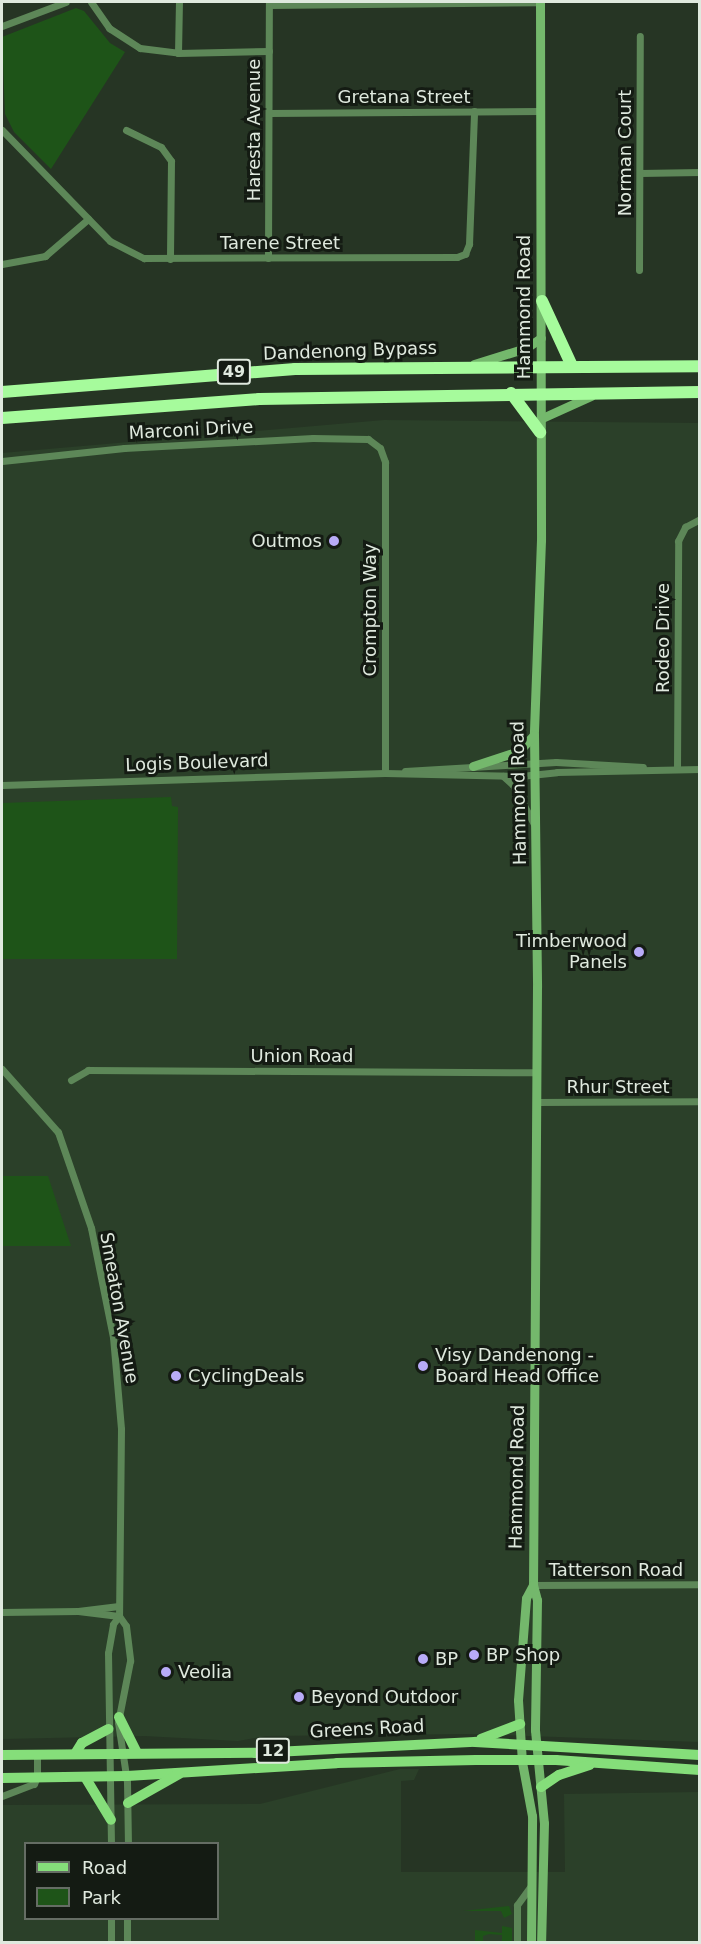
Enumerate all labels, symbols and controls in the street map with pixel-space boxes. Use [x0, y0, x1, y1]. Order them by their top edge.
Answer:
street label: Haresta Avenue [243, 59, 265, 201]
street label: Gretana Street [338, 86, 470, 108]
street label: Norman Court [614, 90, 636, 216]
street label: Tarene Street [220, 232, 340, 254]
street label: Hammond Road [513, 235, 535, 379]
street label: Dandenong Bypass [263, 337, 437, 365]
road number: 49 [216, 359, 252, 385]
street label: Marconi Drive [128, 416, 254, 444]
place label: Outmos [251, 530, 322, 552]
marker: Outmos [327, 534, 341, 548]
street label: Crompton Way [359, 543, 381, 677]
street label: Rodeo Drive [652, 583, 674, 693]
street label: Hammond Road [507, 721, 531, 865]
street label: Logis Boulevard [125, 750, 269, 776]
place label: Timberwood Panels [516, 931, 627, 974]
marker: Timberwood Panels [632, 945, 646, 959]
street label: Union Road [251, 1045, 353, 1067]
street label: Rhur Street [566, 1076, 670, 1098]
street label: Smeaton Avenue [95, 1231, 143, 1385]
place label: Visy Dandenong - Board Head Office [435, 1345, 599, 1388]
marker: Visy Dandenong - Board Head Office [416, 1359, 430, 1373]
place label: CyclingDeals [188, 1365, 304, 1387]
marker: CyclingDeals [169, 1369, 183, 1383]
street label: Hammond Road [505, 1405, 529, 1549]
street label: Tatterson Road [549, 1559, 683, 1581]
place label: BP Shop [486, 1644, 560, 1666]
place label: BP [435, 1648, 458, 1670]
marker: BP Shop [467, 1648, 481, 1662]
marker: BP [416, 1652, 430, 1666]
place label: Veolia [178, 1661, 232, 1683]
marker: Veolia [159, 1665, 173, 1679]
place label: Beyond Outdoor [311, 1686, 458, 1708]
marker: Beyond Outdoor [292, 1690, 306, 1704]
street label: Greens Road [309, 1715, 425, 1743]
road number: 12 [255, 1738, 291, 1764]
legend [24, 1842, 219, 1920]
text: Road [82, 1857, 127, 1878]
text: Park [82, 1887, 121, 1908]

